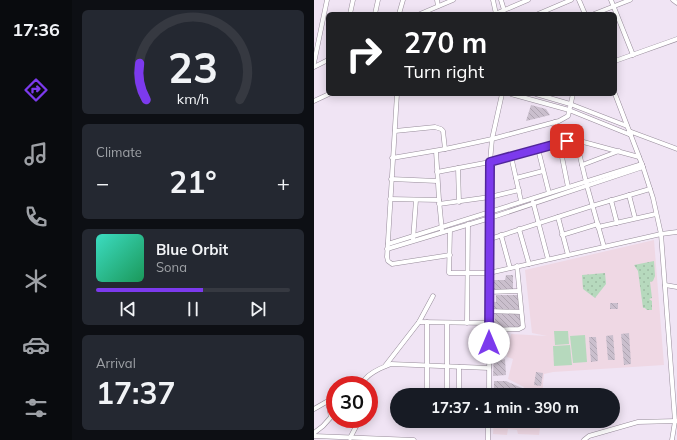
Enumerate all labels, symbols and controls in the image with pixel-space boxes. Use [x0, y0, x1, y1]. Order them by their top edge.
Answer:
text: 17:36 [12, 18, 60, 41]
text: 270 m [404, 25, 487, 60]
icon: right [338, 28, 390, 80]
text: 23 [168, 41, 218, 93]
text: Turn right [404, 60, 484, 83]
icon: directions [22, 76, 50, 104]
text: km/h [177, 90, 209, 108]
pin [550, 124, 584, 158]
icon: arrive [556, 130, 578, 152]
icon: music [22, 140, 50, 168]
text: Climate [96, 144, 142, 160]
text: 21° [169, 163, 217, 201]
text: − [96, 169, 109, 197]
text: + [277, 169, 290, 197]
icon: phone [22, 203, 50, 231]
text: Blue Orbit [156, 240, 228, 259]
text: Sona [156, 259, 187, 275]
icon: climate [22, 267, 50, 295]
icon: previous [117, 298, 139, 320]
icon: pause [182, 298, 204, 320]
icon: next [247, 298, 269, 320]
position arrow [468, 322, 510, 364]
icon: car [22, 331, 50, 359]
text: Arrival [96, 355, 136, 371]
text: 17:37 [96, 374, 175, 412]
speed limit sign: 30 [326, 376, 378, 428]
icon: filters [22, 394, 50, 422]
text: 17:37 · 1 min · 390 m [431, 398, 579, 417]

